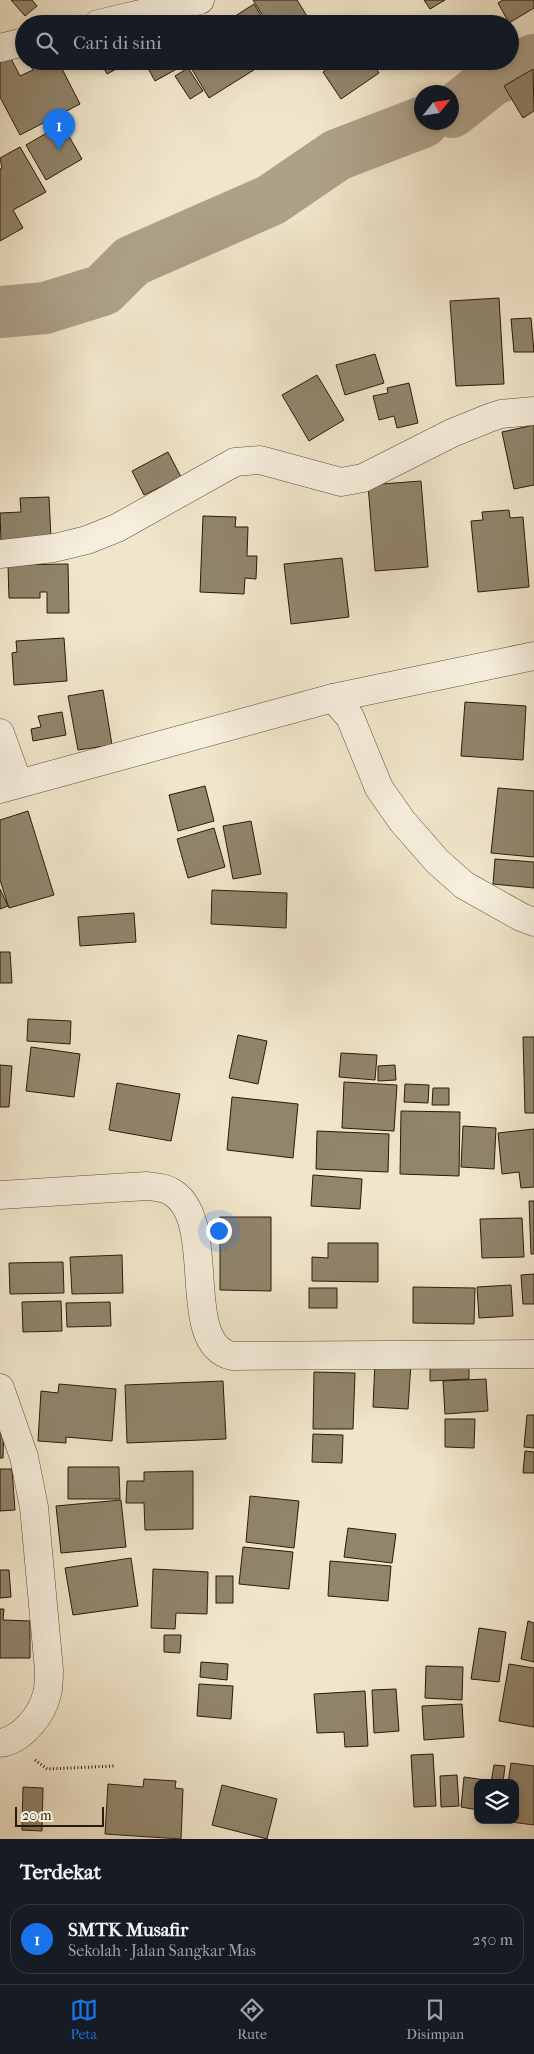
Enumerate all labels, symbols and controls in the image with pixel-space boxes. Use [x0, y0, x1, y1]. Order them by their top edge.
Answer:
search box [15, 15, 519, 70]
icon: search [33, 29, 61, 57]
text: Cari di sini [73, 32, 162, 54]
north arrow [414, 85, 459, 130]
pin: 1 [43, 109, 75, 150]
your location [206, 1218, 232, 1244]
map controls [474, 1779, 519, 1824]
button: layers [474, 1779, 519, 1824]
scale bar [15, 1804, 104, 1827]
text: 20 m [22, 1807, 52, 1824]
text: Terdekat [20, 1860, 101, 1884]
text: SMTK Musafir [68, 1919, 188, 1941]
text: 1 [34, 1930, 40, 1949]
text: 250 m [472, 1930, 513, 1949]
text: Sekolah · Jalan Sangkar Mas [68, 1941, 256, 1960]
tab: Peta [70, 1996, 98, 2043]
tab: Rute [237, 1996, 267, 2043]
tab: Disimpan [406, 1996, 464, 2043]

